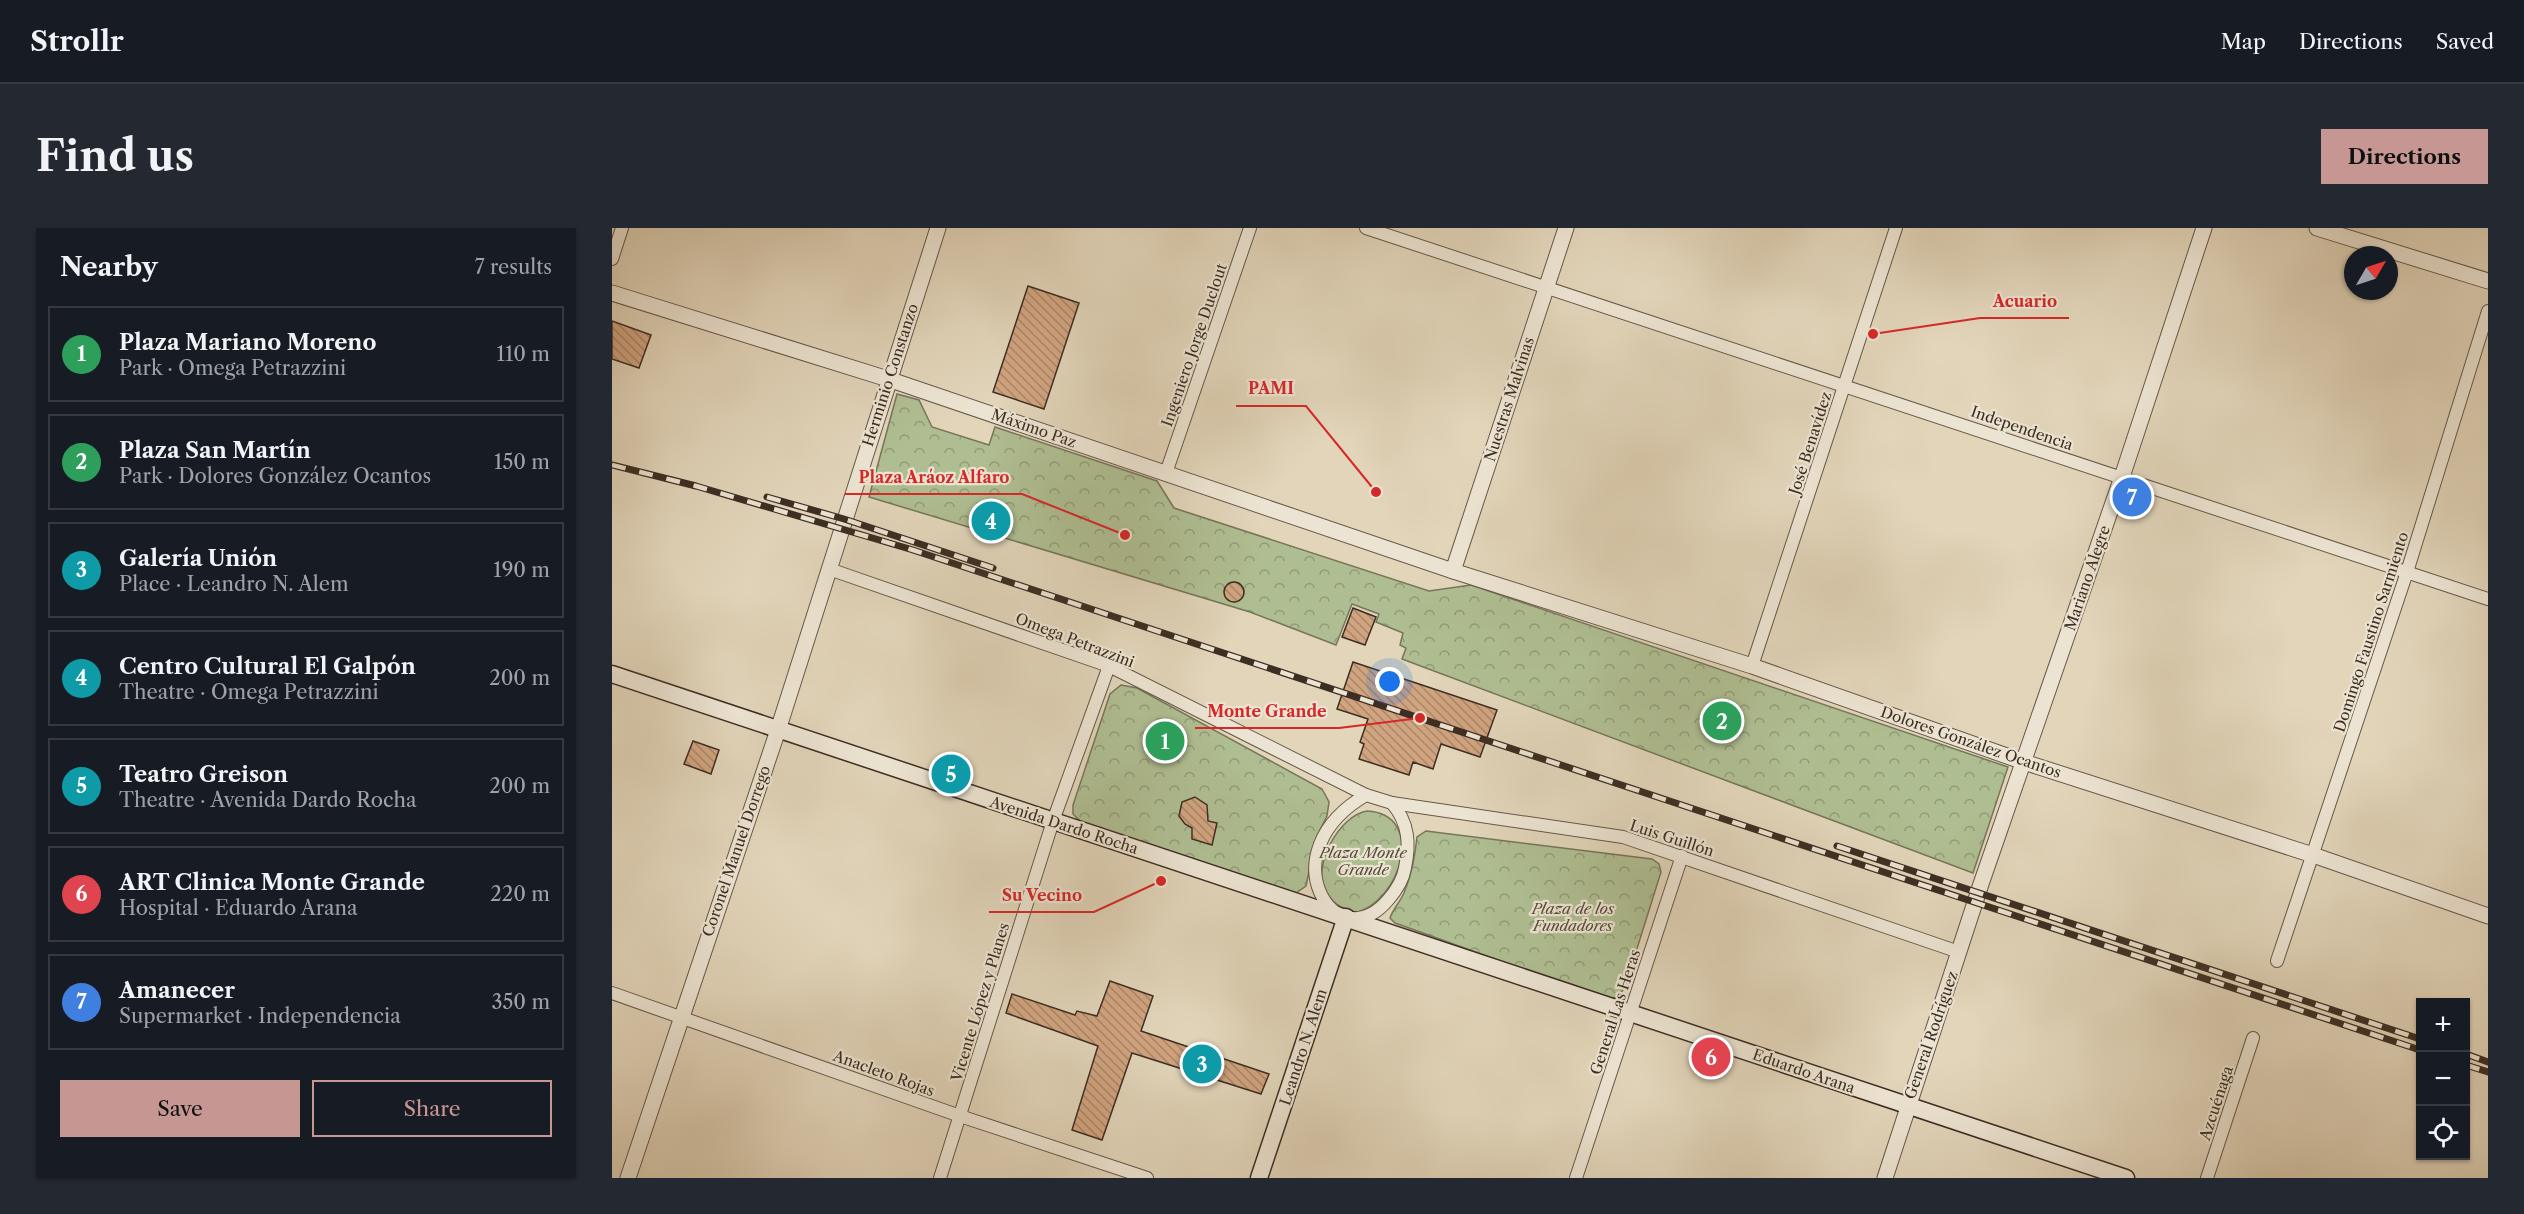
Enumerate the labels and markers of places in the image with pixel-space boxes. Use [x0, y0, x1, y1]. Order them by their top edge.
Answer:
callout: Acuario [1980, 284, 2069, 318]
callout: PAMI [1236, 372, 1306, 406]
callout: Plaza Aráoz Alfaro [845, 460, 1022, 494]
pin: 7 [2112, 474, 2152, 520]
pin: 4 [972, 498, 1010, 544]
callout: Monte Grande [1195, 694, 1339, 728]
pin: 2 [1702, 698, 1742, 744]
pin: 1 [1146, 718, 1184, 764]
pin: 5 [932, 752, 970, 796]
callout: Su Vecino [989, 878, 1094, 912]
pin: 6 [1692, 1034, 1730, 1080]
pin: 3 [1182, 1042, 1222, 1086]

